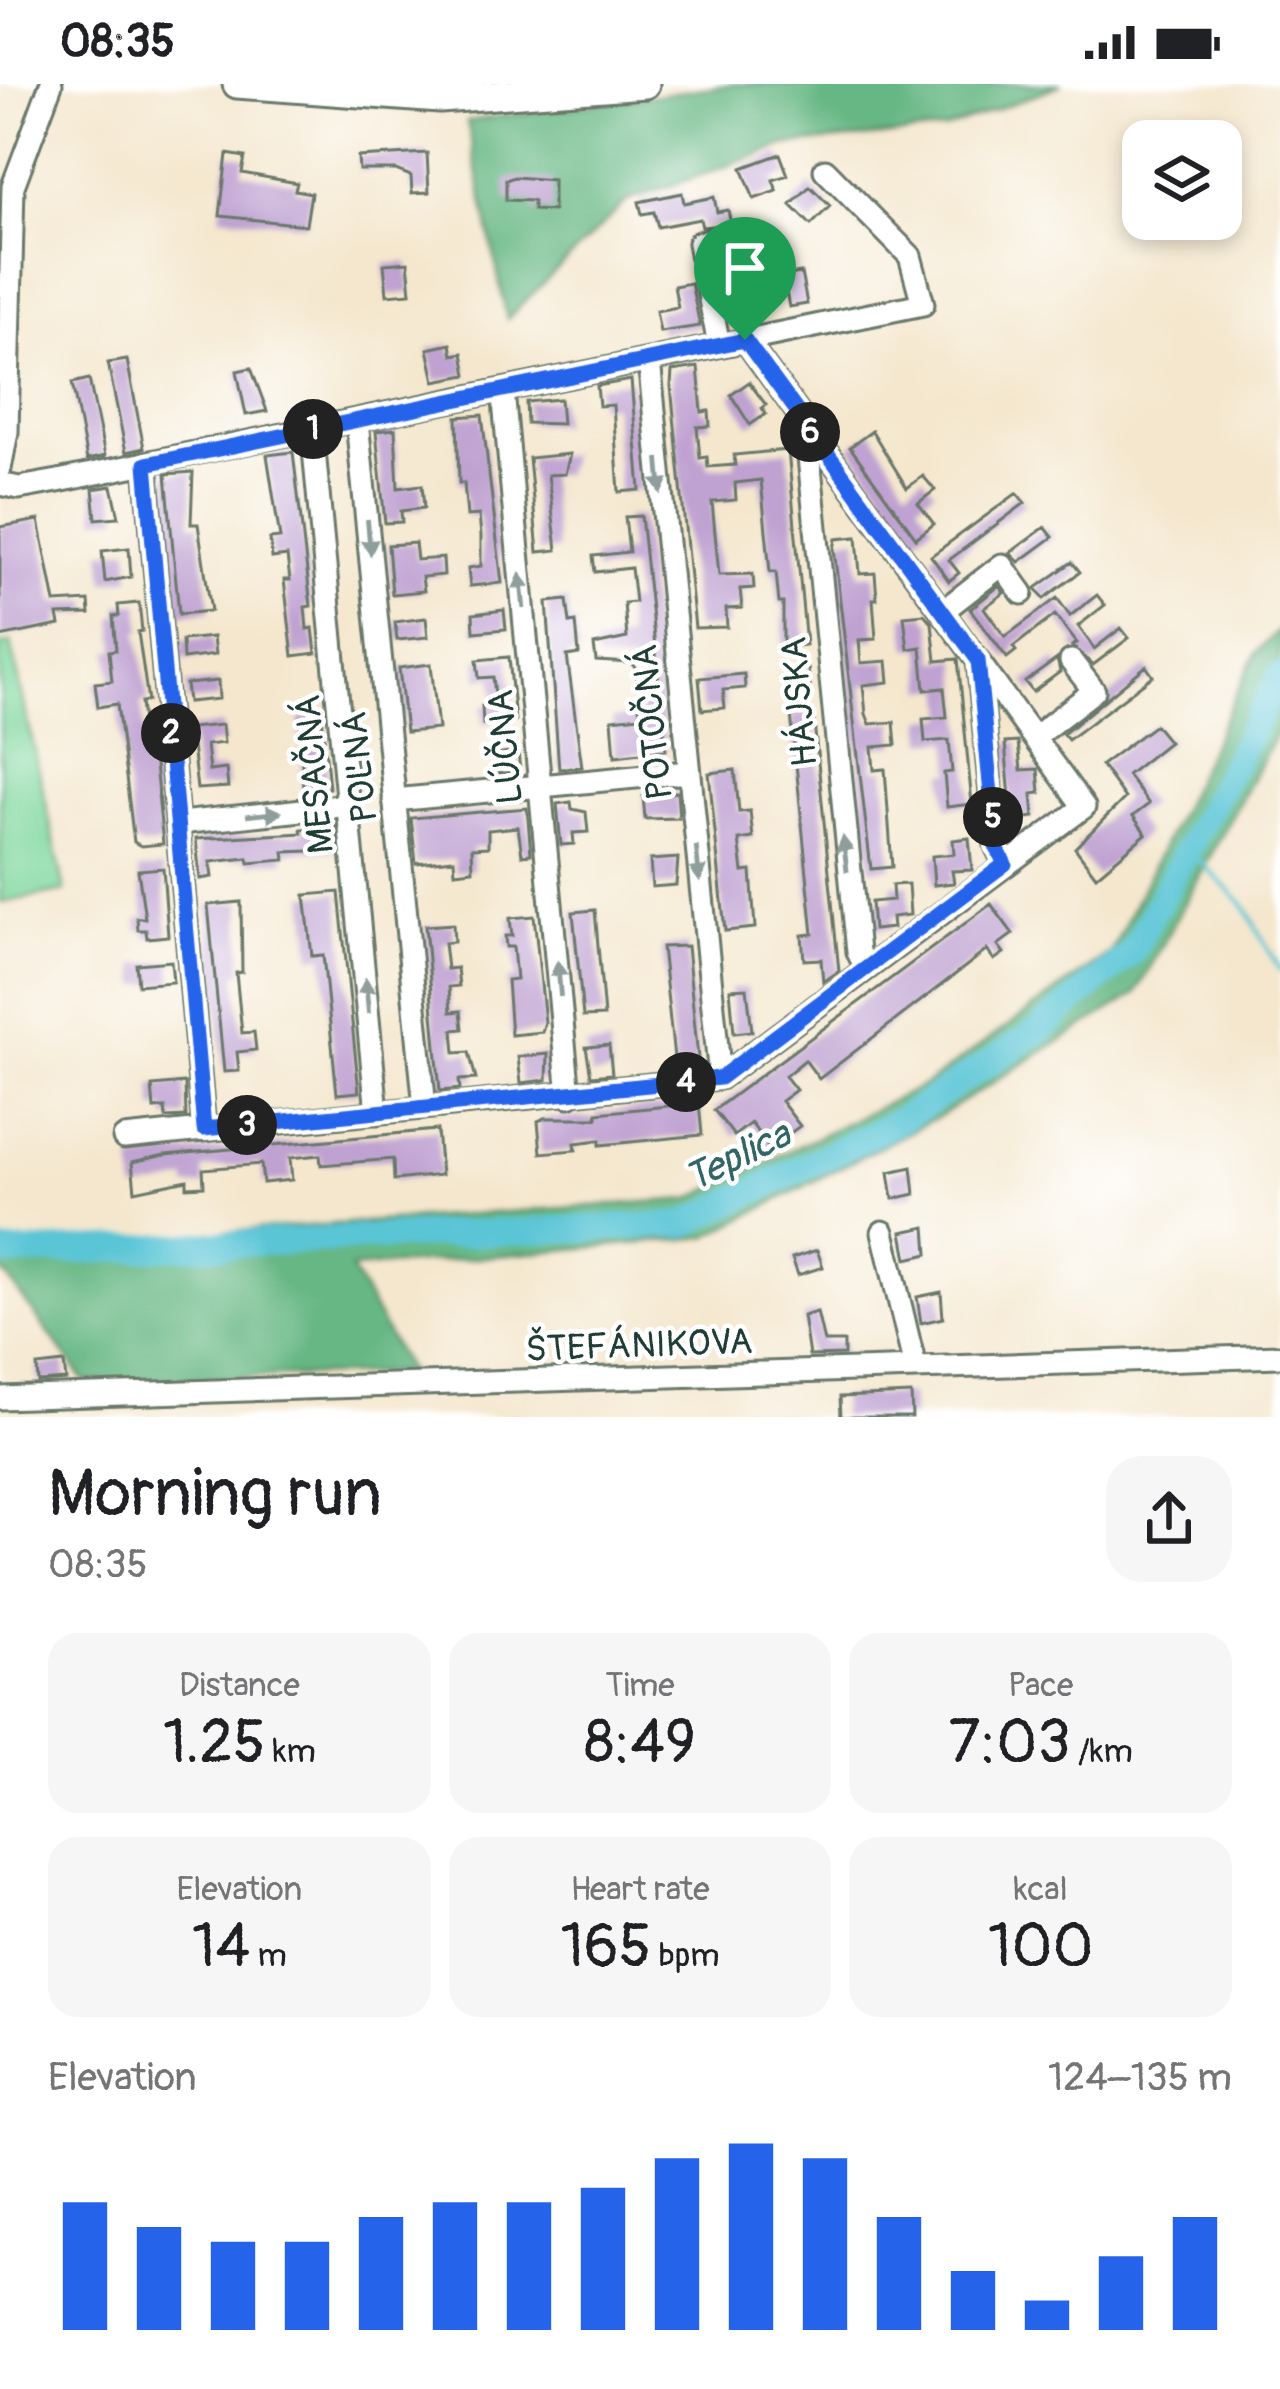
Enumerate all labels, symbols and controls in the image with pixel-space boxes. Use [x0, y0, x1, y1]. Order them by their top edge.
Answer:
text: 08:35 [60, 14, 175, 70]
map controls [1122, 120, 1242, 240]
button: layers [1122, 120, 1242, 240]
pin [694, 217, 796, 340]
icon: arrive [712, 235, 778, 301]
pin: 1 [283, 399, 343, 459]
pin: 6 [780, 402, 840, 462]
text: 1 [307, 408, 319, 449]
text: 6 [800, 411, 820, 452]
one-way arrow [651, 458, 670, 495]
one-way arrow [360, 519, 379, 556]
one-way arrow [512, 572, 531, 609]
street label: HÁJSKA [771, 635, 828, 769]
street label: POTOČNÁ [622, 642, 683, 802]
street label: LÚČNA [478, 688, 533, 806]
street label: MESAČNÁ [285, 692, 344, 856]
pin: 2 [141, 703, 201, 763]
street label: POĽNÁ [331, 709, 388, 825]
text: 2 [162, 712, 180, 753]
pin: 5 [963, 787, 1023, 847]
text: 5 [984, 796, 1002, 837]
one-way arrow [246, 804, 284, 823]
one-way arrow [836, 834, 855, 872]
one-way arrow [689, 846, 708, 883]
one-way arrow [549, 960, 568, 997]
one-way arrow [357, 977, 376, 1014]
pin: 4 [656, 1052, 716, 1112]
text: 4 [676, 1061, 696, 1102]
pin: 3 [217, 1095, 277, 1155]
text: 3 [238, 1104, 256, 1145]
water label: Teplica [677, 1109, 800, 1203]
street label: ŠTEFÁNIKOVA [525, 1318, 753, 1372]
text: Morning run [48, 1453, 382, 1536]
button: share [1106, 1456, 1232, 1582]
text: 08:35 [48, 1540, 148, 1589]
text: Distance [179, 1665, 300, 1706]
text: Time [606, 1665, 674, 1706]
text: Pace [1008, 1665, 1073, 1706]
text: 1.25 [163, 1706, 266, 1781]
text: 8:49 [584, 1706, 696, 1781]
text: 7:03 [949, 1706, 1071, 1781]
text: km [266, 1731, 316, 1772]
text: /km [1071, 1731, 1133, 1772]
text: Elevation [176, 1869, 302, 1910]
text: Heart rate [570, 1869, 710, 1910]
text: kcal [1014, 1869, 1068, 1910]
text: 14 [192, 1910, 250, 1985]
text: 165 [560, 1910, 651, 1985]
text: 100 [988, 1910, 1093, 1985]
text: m [250, 1935, 287, 1976]
text: bpm [651, 1935, 720, 1976]
text: Elevation [48, 2053, 197, 2102]
text: 124–135 m [1048, 2053, 1232, 2102]

